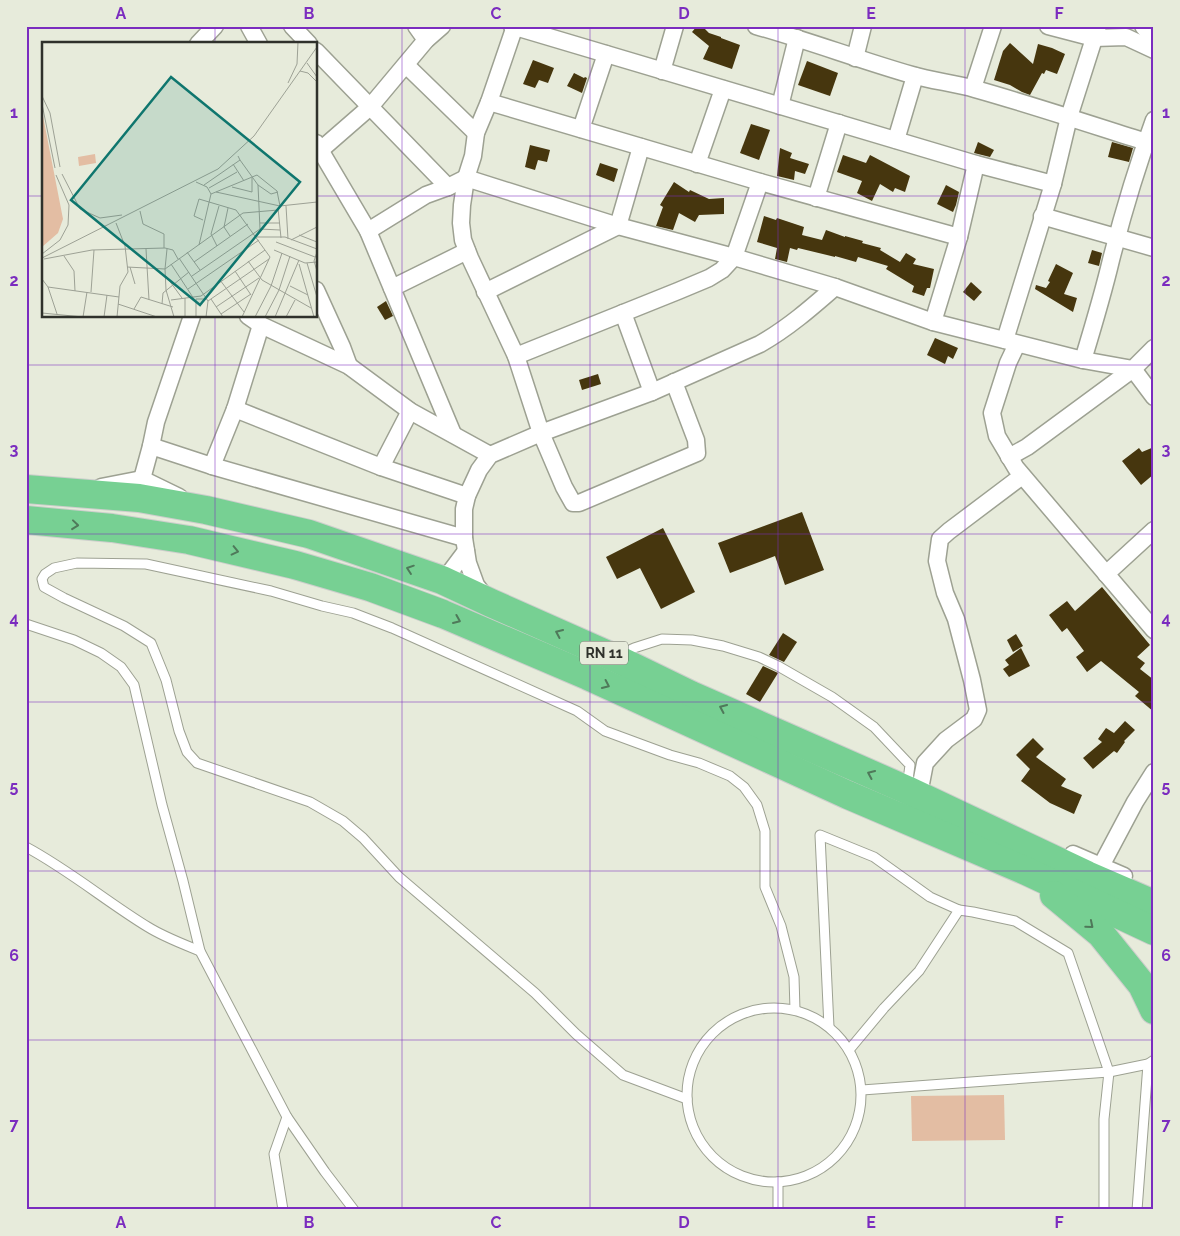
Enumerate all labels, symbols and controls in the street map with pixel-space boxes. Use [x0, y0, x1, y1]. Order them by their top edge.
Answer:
text: A [116, 4, 127, 23]
text: B [304, 4, 315, 23]
text: C [491, 4, 502, 23]
text: D [678, 4, 690, 23]
text: E [866, 4, 876, 23]
text: F [1054, 4, 1064, 23]
inset map [42, 42, 318, 318]
text: 1 [10, 103, 18, 122]
text: 1 [1162, 103, 1170, 122]
text: 2 [9, 271, 19, 290]
text: 2 [1161, 271, 1171, 290]
text: 3 [10, 440, 19, 459]
text: 3 [1162, 440, 1171, 459]
one-way arrow [71, 519, 79, 530]
one-way arrow [230, 545, 239, 556]
one-way arrow [406, 565, 415, 575]
text: 4 [9, 609, 19, 628]
text: 4 [1161, 609, 1171, 628]
one-way arrow [452, 613, 461, 624]
one-way arrow [555, 629, 564, 640]
road number: RN 11 [580, 641, 628, 664]
one-way arrow [601, 678, 610, 689]
one-way arrow [719, 704, 727, 714]
one-way arrow [867, 769, 876, 780]
text: 5 [10, 777, 19, 796]
text: 5 [1162, 777, 1171, 796]
one-way arrow [1085, 920, 1094, 929]
text: 6 [9, 946, 19, 965]
text: 6 [1161, 946, 1171, 965]
text: 7 [10, 1115, 19, 1134]
text: 7 [1162, 1115, 1171, 1134]
text: A [116, 1213, 127, 1232]
text: B [304, 1213, 315, 1232]
text: C [491, 1213, 502, 1232]
text: D [678, 1213, 690, 1232]
text: E [866, 1213, 876, 1232]
text: F [1054, 1213, 1064, 1232]

